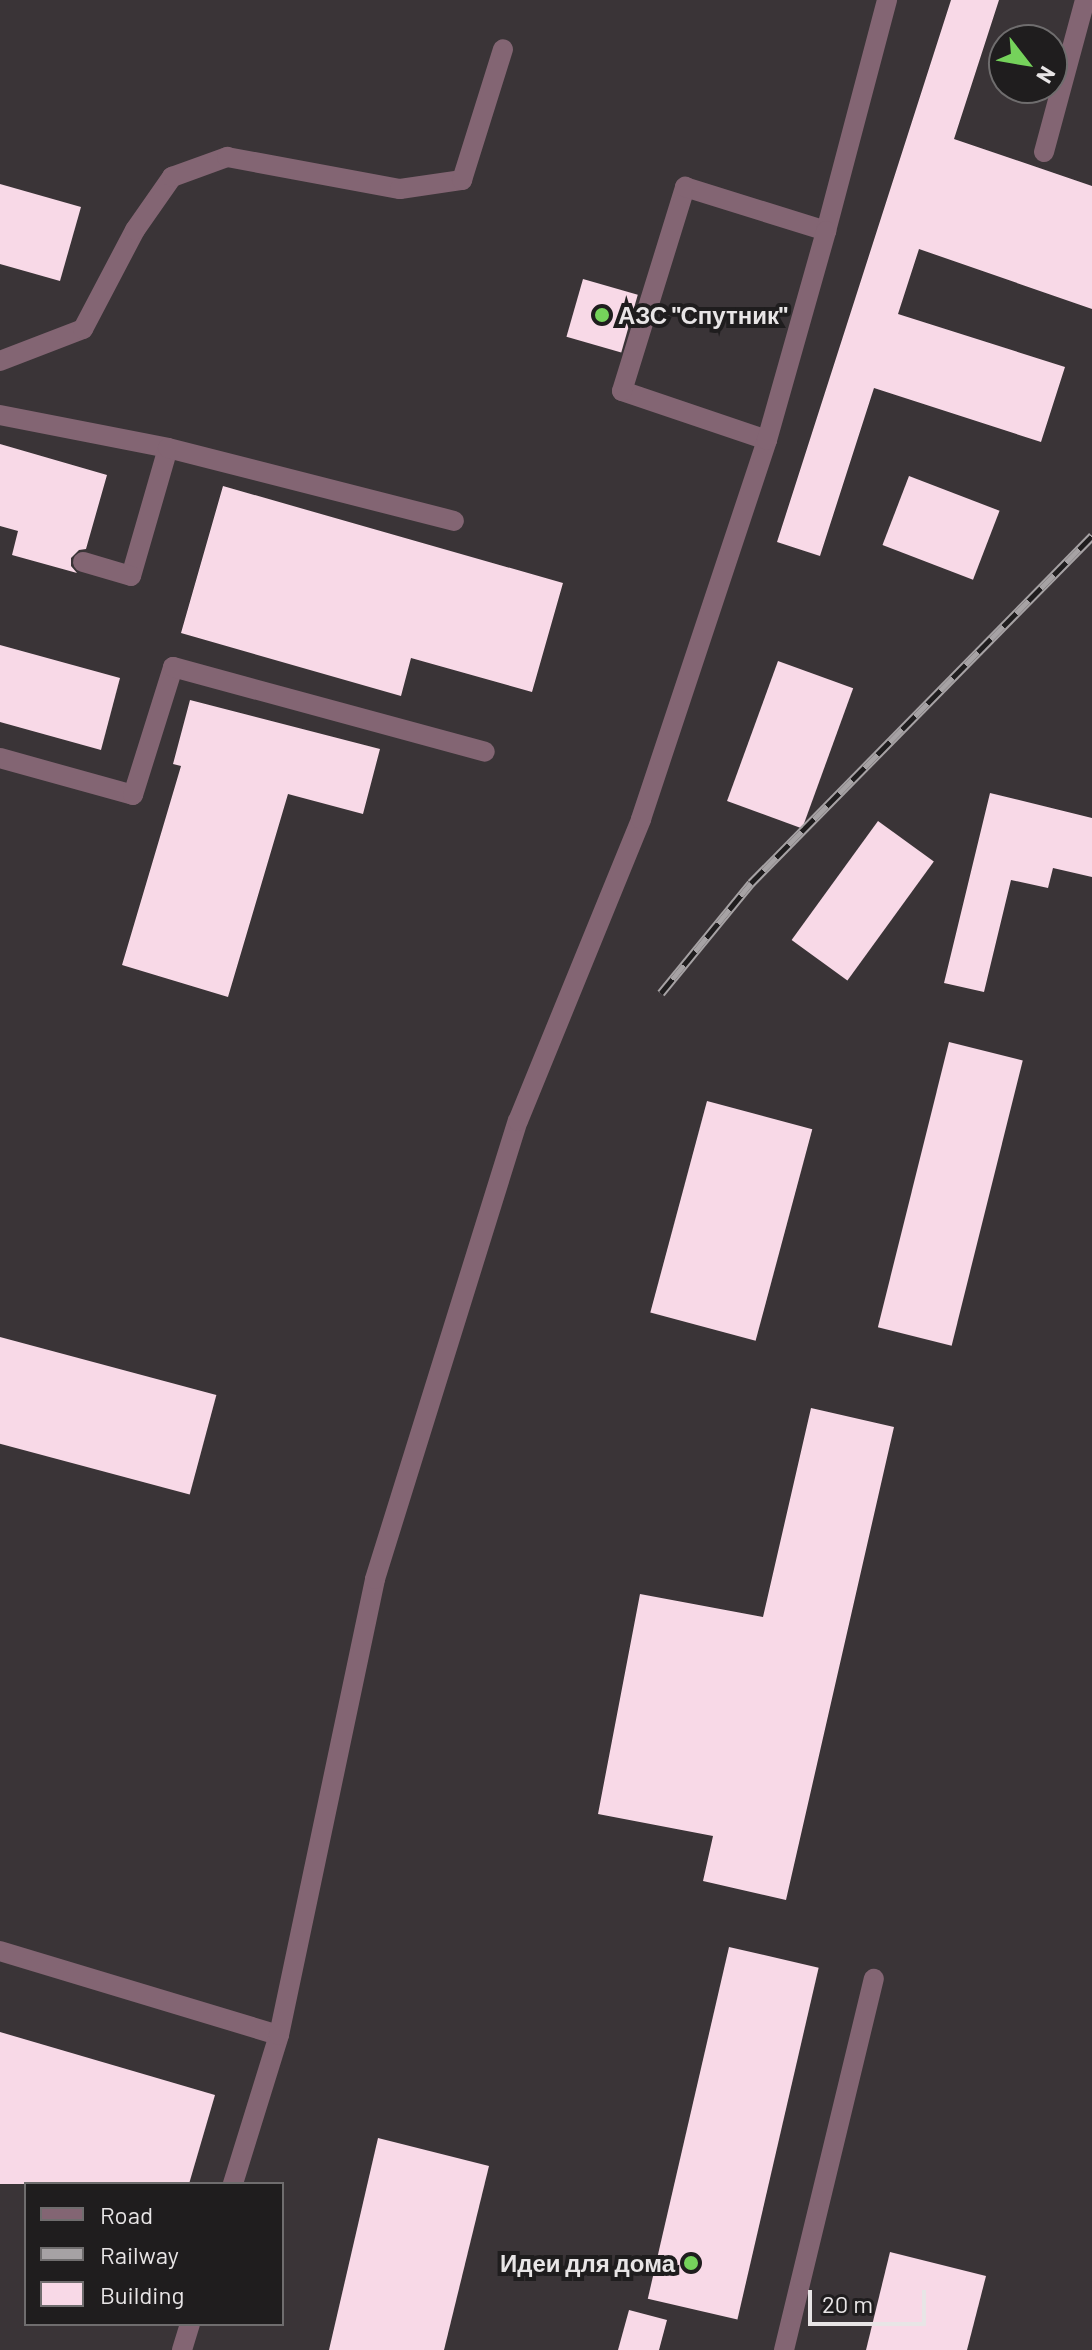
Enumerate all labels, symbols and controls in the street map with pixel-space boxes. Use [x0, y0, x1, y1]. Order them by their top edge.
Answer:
north arrow [988, 24, 1068, 104]
text: N [1032, 62, 1062, 88]
place label: АЗС "Спутник" [618, 301, 788, 329]
marker: АЗС "Спутник" [593, 306, 611, 324]
legend [24, 2182, 284, 2326]
text: Road [100, 2200, 153, 2229]
text: Railway [100, 2240, 179, 2269]
place label: Идеи для дома [500, 2249, 675, 2277]
marker: Идеи для дома [682, 2254, 700, 2272]
scale bar [812, 2274, 930, 2324]
text: Building [100, 2280, 184, 2309]
text: 20 m [822, 2289, 873, 2318]

